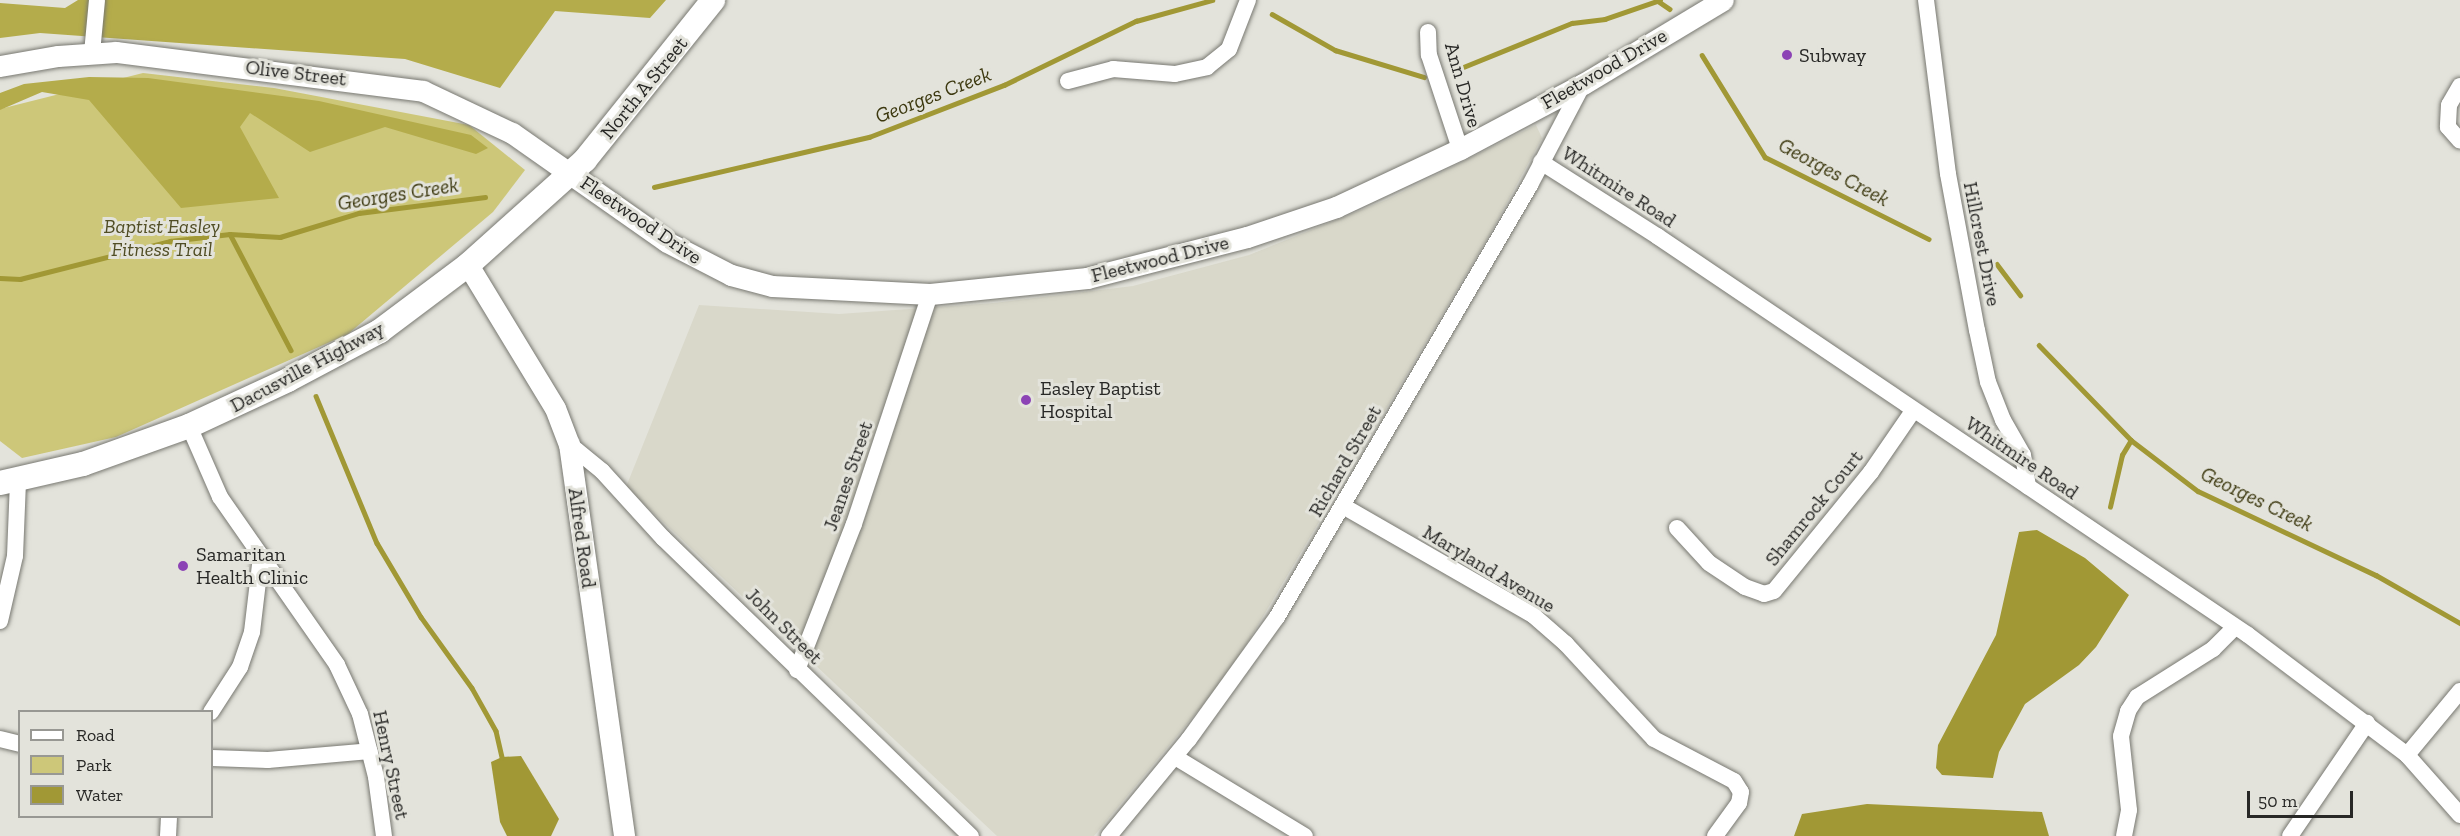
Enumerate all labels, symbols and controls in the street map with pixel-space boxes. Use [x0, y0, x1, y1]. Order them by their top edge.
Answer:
street label: Fleetwood Drive [1537, 23, 1671, 115]
street label: North A Street [595, 31, 693, 145]
street label: Ann Drive [1439, 40, 1487, 130]
place label: Subway [1799, 43, 1866, 67]
marker: Subway [1780, 48, 1794, 62]
street label: Olive Street [244, 55, 348, 91]
water label: Georges Creek [872, 61, 994, 129]
water label: Georges Creek [1774, 132, 1894, 212]
street label: Whitmire Road [1557, 141, 1681, 233]
street label: Fleetwood Drive [576, 171, 706, 269]
water label: Georges Creek [336, 172, 460, 216]
street label: Hillcrest Drive [1958, 180, 2006, 308]
park label: Baptist Easley Fitness Trail [104, 215, 220, 262]
street label: Fleetwood Drive [1089, 230, 1231, 288]
street label: Dacusville Highway [226, 316, 388, 418]
place label: Easley Baptist Hospital [1040, 376, 1161, 423]
marker: Easley Baptist Hospital [1017, 391, 1035, 409]
street label: Richard Street [1303, 401, 1387, 521]
street label: Whitmire Road [1961, 411, 2083, 505]
street label: Jeanes Street [818, 418, 878, 534]
street label: Shamrock Court [1760, 445, 1868, 571]
water label: Georges Creek [2197, 461, 2317, 537]
street label: Alfred Road [563, 486, 601, 590]
street label: Maryland Avenue [1418, 520, 1560, 618]
place label: Samaritan Health Clinic [196, 542, 308, 589]
marker: Samaritan Health Clinic [174, 557, 192, 575]
street label: John Street [741, 583, 827, 669]
street label: Henry Street [368, 708, 414, 822]
legend [18, 710, 213, 818]
text: Road [76, 724, 115, 746]
text: Park [76, 754, 112, 776]
scale bar [2250, 779, 2356, 817]
text: Water [76, 784, 123, 806]
text: 50 m [2258, 790, 2297, 812]

